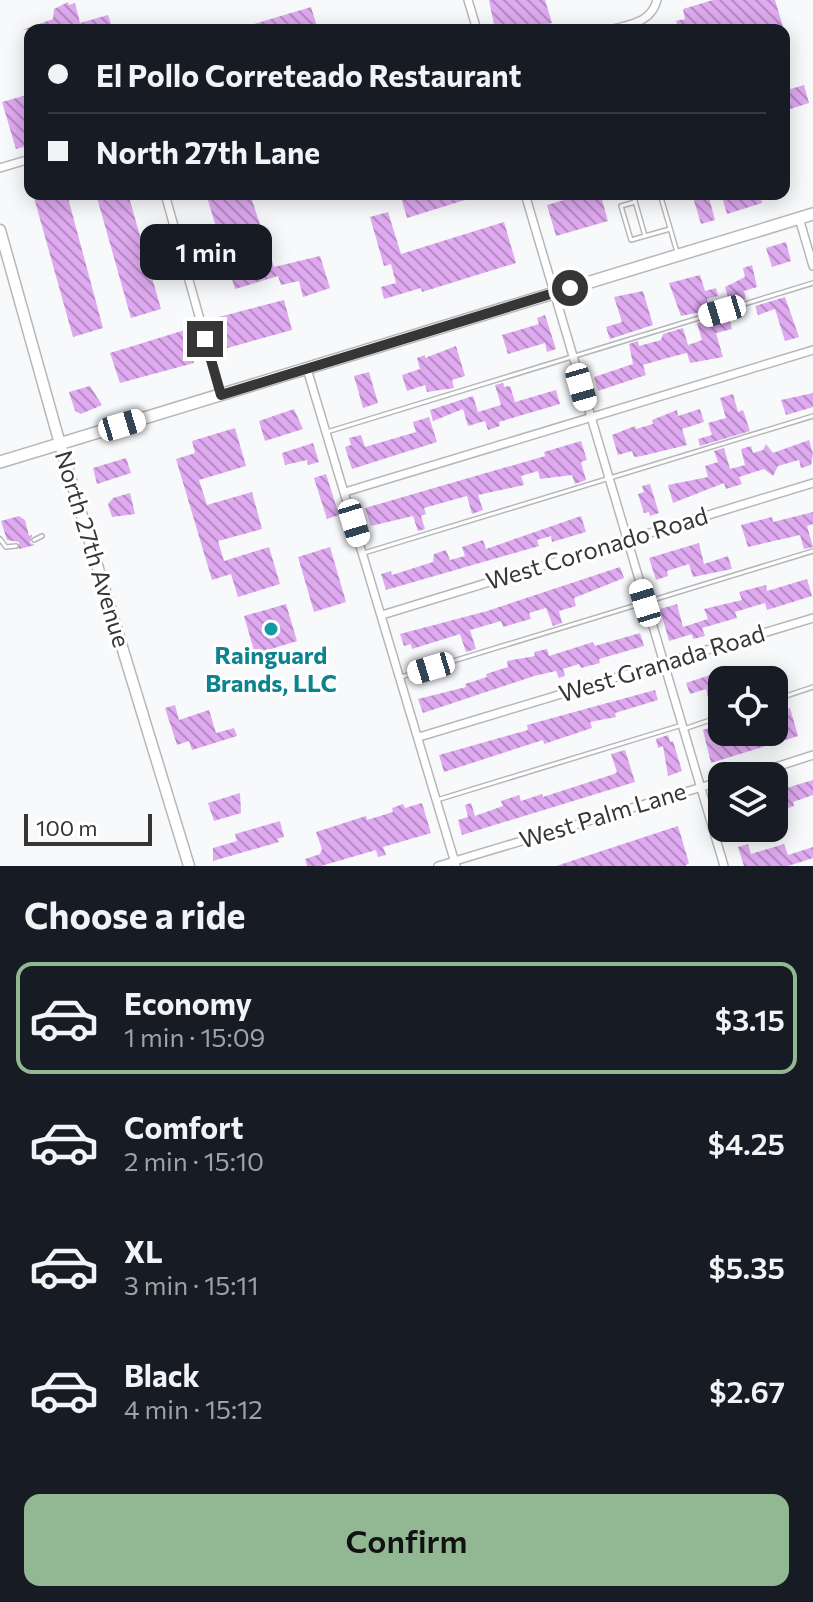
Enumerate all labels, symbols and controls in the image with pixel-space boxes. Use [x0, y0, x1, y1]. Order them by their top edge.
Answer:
text: El Pollo Correteado Restaurant [96, 56, 521, 93]
text: North 27th Lane [96, 133, 320, 170]
callout: 1 min [139, 223, 271, 279]
text: 1 min [175, 236, 237, 267]
route start [552, 270, 588, 306]
car [696, 293, 748, 329]
route end [187, 321, 223, 357]
car [563, 361, 599, 413]
car [96, 407, 148, 443]
street label: North 27th Avenue [50, 447, 137, 651]
car [336, 497, 372, 549]
street label: West Coronado Road [482, 500, 711, 595]
car [627, 577, 663, 629]
street label: West Granada Road [555, 617, 768, 708]
marker: Rainguard Brands, LLC [262, 620, 280, 638]
place label: Rainguard Brands, LLC [205, 640, 337, 697]
car [405, 650, 457, 686]
map controls [708, 666, 788, 842]
button: locate [708, 666, 788, 746]
button: layers [708, 762, 788, 842]
street label: West Palm Lane [516, 775, 689, 854]
scale bar [24, 810, 152, 846]
text: 100 m [36, 814, 98, 841]
text: Choose a ride [24, 892, 245, 936]
icon: car [28, 982, 100, 1054]
text: Economy [124, 984, 252, 1021]
text: $3.15 [715, 1000, 785, 1037]
text: 1 min · 15:09 [124, 1021, 265, 1052]
icon: car [28, 1106, 100, 1178]
text: Comfort [124, 1108, 243, 1145]
text: $4.25 [708, 1124, 785, 1161]
text: 2 min · 15:10 [124, 1145, 264, 1176]
icon: car [28, 1230, 100, 1302]
text: XL [124, 1232, 163, 1269]
text: $5.35 [709, 1248, 785, 1285]
text: 3 min · 15:11 [124, 1269, 259, 1300]
icon: car [28, 1354, 100, 1426]
text: Black [124, 1356, 200, 1393]
text: $2.67 [709, 1372, 785, 1409]
text: 4 min · 15:12 [124, 1393, 263, 1424]
button: Confirm [24, 1494, 789, 1586]

